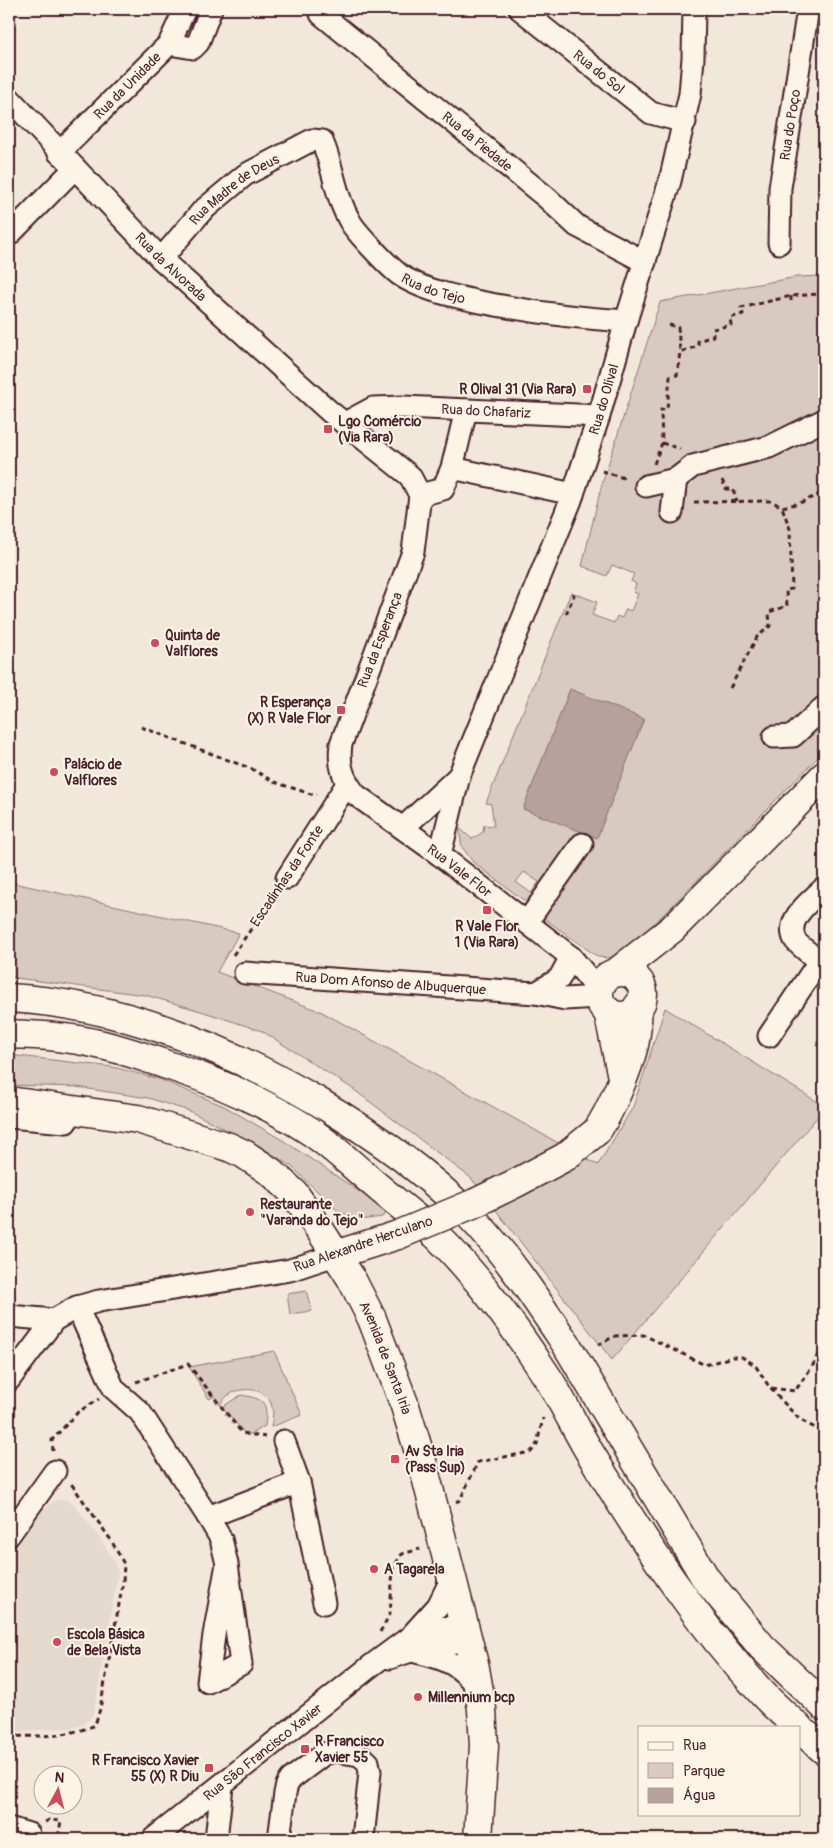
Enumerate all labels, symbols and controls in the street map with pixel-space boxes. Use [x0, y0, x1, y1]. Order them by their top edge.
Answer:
street label: Rua do Sol [570, 46, 628, 97]
street label: Rua da Unidade [90, 48, 165, 122]
street label: Rua do Poço [776, 87, 804, 162]
street label: Rua da Piedade [439, 108, 516, 175]
street label: Rua Madre de Deus [185, 150, 283, 228]
street label: Rua da Alvorada [132, 229, 210, 305]
street label: Rua do Tejo [398, 269, 467, 307]
street label: Rua do Olival [585, 362, 622, 437]
place label: R Olival 31 (Via Rara) [459, 381, 577, 398]
marker: R Olival 31 (Via Rara) [581, 383, 593, 395]
street label: Rua do Chafariz [441, 400, 532, 421]
place label: Lgo Comércio (Via Rara) [338, 413, 422, 446]
marker: Lgo Comércio (Via Rara) [322, 423, 334, 435]
street label: Rua da Esperança [354, 590, 406, 690]
place label: Quinta de Valflores [165, 627, 221, 660]
marker: Quinta de Valflores [149, 637, 161, 649]
place label: R Esperança (X) R Vale Flor [247, 694, 332, 727]
marker: R Esperança (X) R Vale Flor [335, 704, 347, 716]
place label: Palácio de Valflores [64, 756, 123, 789]
marker: Palácio de Valflores [48, 766, 60, 778]
street label: Escadinhas da Fonte [247, 822, 327, 930]
street label: Rua Vale Flor [424, 840, 495, 901]
marker: R Vale Flor 1 (Via Rara) [481, 904, 493, 916]
place label: R Vale Flor 1 (Via Rara) [455, 918, 520, 951]
street label: Rua Dom Afonso de Albuquerque [295, 968, 487, 998]
place label: Restaurante "Varanda do Tejo" [260, 1196, 363, 1229]
marker: Restaurante "Varanda do Tejo" [244, 1206, 256, 1218]
street label: Rua Alexandre Herculano [291, 1212, 435, 1276]
street label: Avenida de Santa Iria [356, 1298, 415, 1416]
place label: Av Sta Iria (Pass Sup) [405, 1443, 465, 1476]
marker: Av Sta Iria (Pass Sup) [389, 1453, 401, 1465]
place label: A Tagarela [384, 1561, 445, 1578]
marker: A Tagarela [368, 1563, 380, 1575]
place label: Escola Básica de Bela Vista [67, 1626, 145, 1659]
marker: Escola Básica de Bela Vista [51, 1636, 63, 1648]
place label: Millennium bcp [428, 1689, 515, 1706]
marker: Millennium bcp [412, 1691, 424, 1703]
street label: Rua São Francisco Xavier [200, 1700, 325, 1804]
legend [638, 1726, 800, 1816]
place label: R Francisco Xavier 55 [315, 1733, 385, 1766]
text: Rua [683, 1736, 706, 1755]
marker: R Francisco Xavier 55 [299, 1743, 311, 1755]
place label: R Francisco Xavier 55 (X) R Diu [92, 1752, 200, 1785]
marker: R Francisco Xavier 55 (X) R Diu [203, 1762, 215, 1774]
text: Parque [683, 1762, 726, 1781]
north arrow [32, 1766, 82, 1816]
text: N [54, 1769, 65, 1787]
text: Água [683, 1786, 715, 1805]

